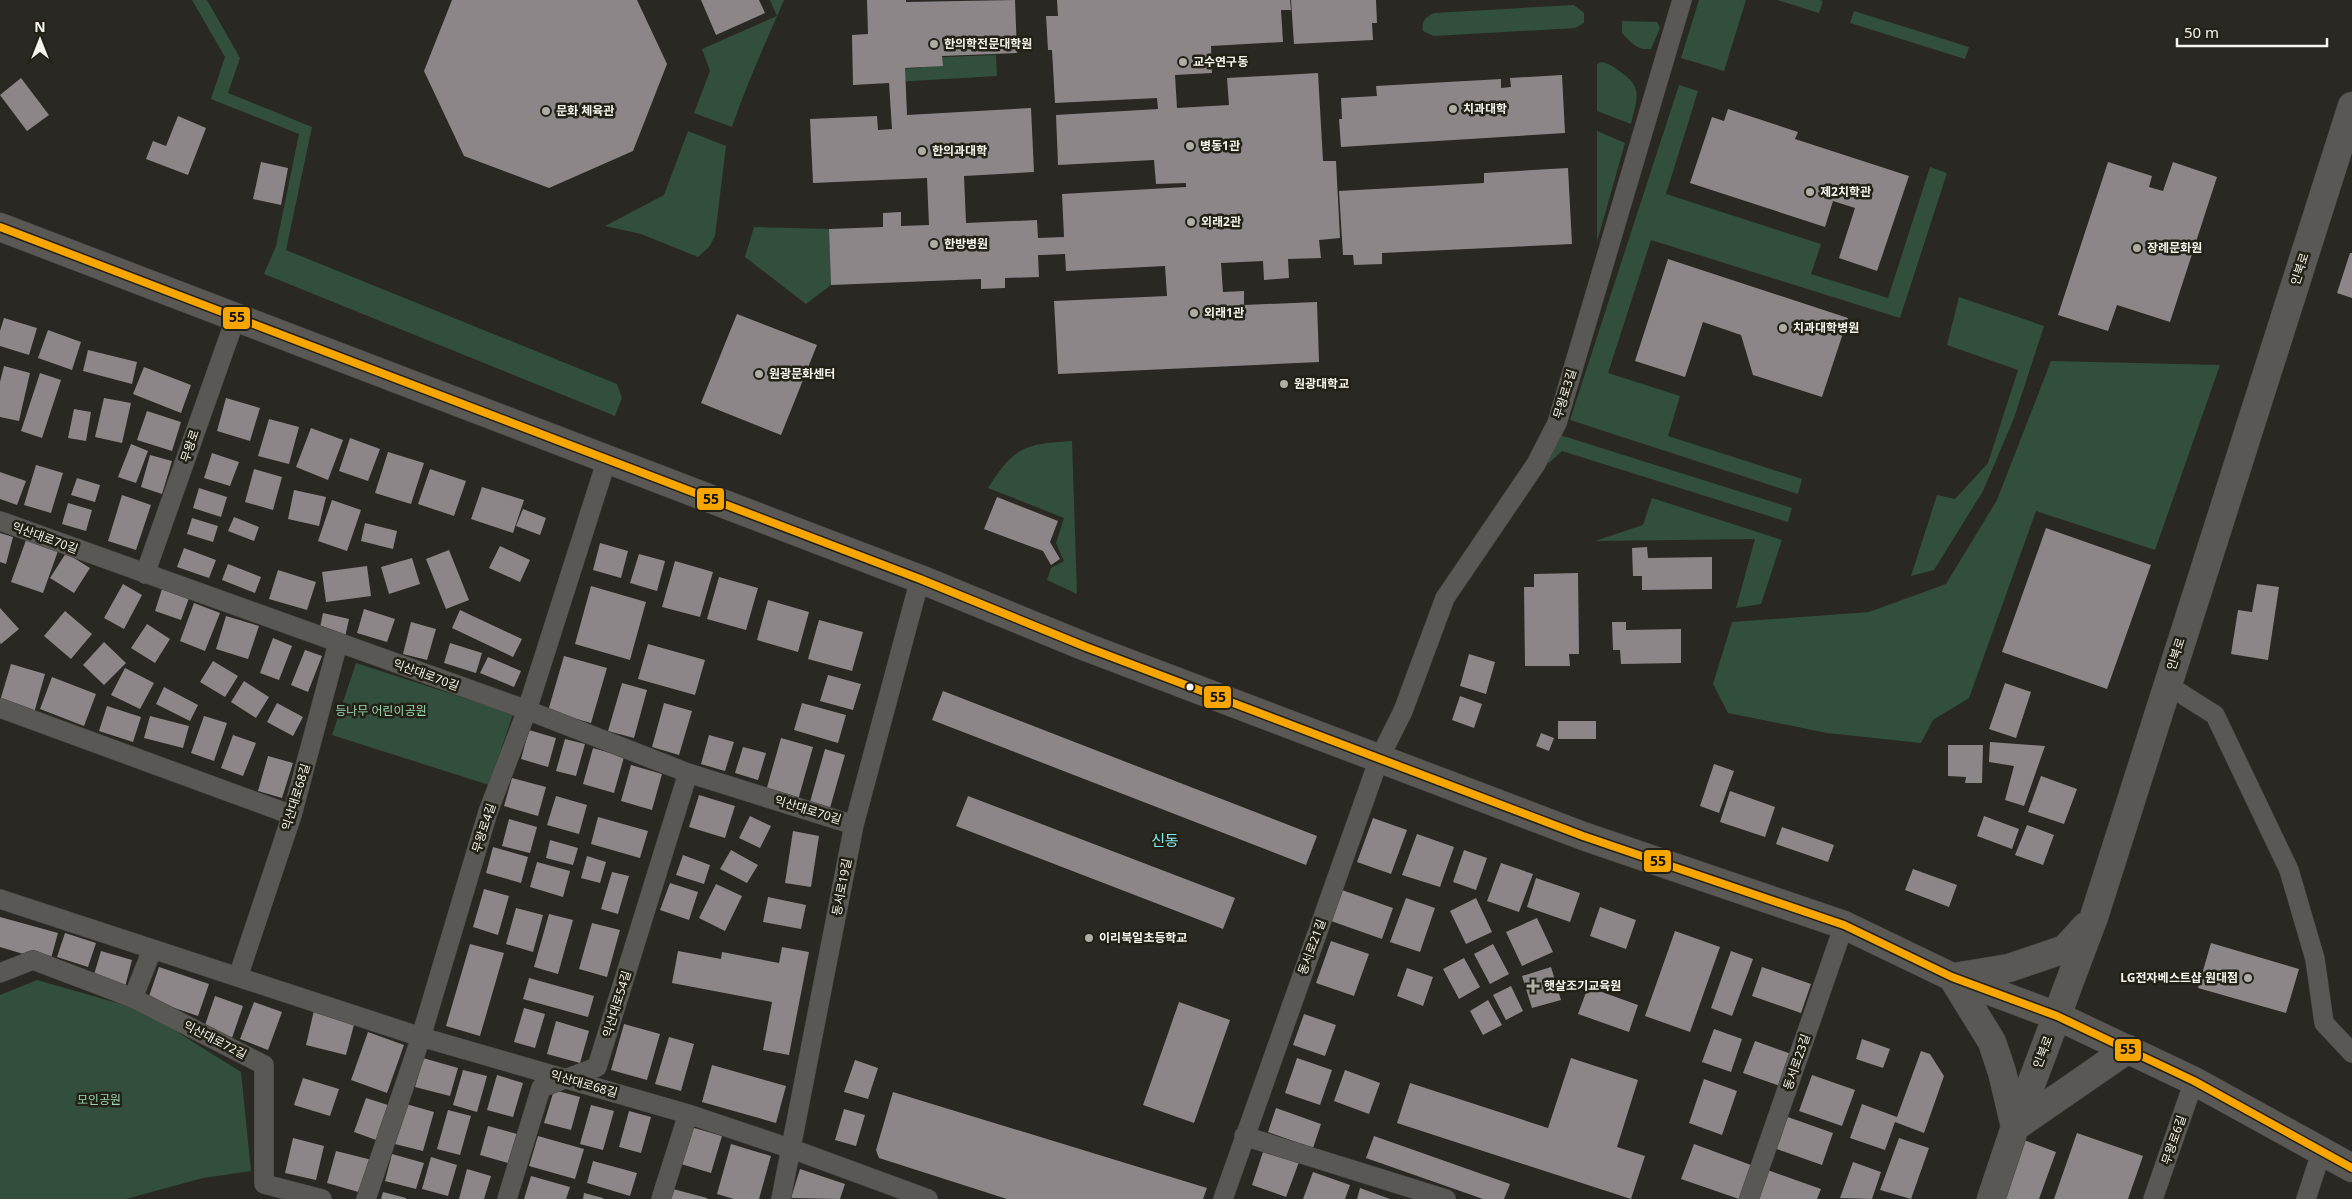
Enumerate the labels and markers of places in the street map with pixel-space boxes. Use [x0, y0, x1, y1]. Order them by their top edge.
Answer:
place label: 한의학전문대학원 [944, 35, 1032, 52]
marker: 한의학전문대학원 [928, 38, 940, 50]
place label: 교수연구동 [1193, 53, 1248, 70]
marker: 교수연구동 [1177, 56, 1189, 68]
place label: 치과대학 [1463, 100, 1507, 117]
place label: 문화 체육관 [556, 102, 614, 119]
marker: 치과대학 [1447, 103, 1459, 115]
marker: 문화 체육관 [540, 105, 552, 117]
place label: 병동1관 [1200, 137, 1240, 154]
marker: 병동1관 [1184, 140, 1196, 152]
place label: 한의과대학 [932, 142, 987, 159]
marker: 한의과대학 [916, 145, 928, 157]
place label: 제2치학관 [1820, 183, 1871, 200]
marker: 제2치학관 [1804, 186, 1816, 198]
place label: 외래2관 [1201, 213, 1241, 230]
marker: 외래2관 [1185, 216, 1197, 228]
place label: 한방병원 [944, 235, 988, 252]
marker: 한방병원 [928, 238, 940, 250]
place label: 장례문화원 [2147, 239, 2202, 256]
marker: 장례문화원 [2131, 242, 2143, 254]
place label: 외래1관 [1204, 304, 1244, 321]
marker: 외래1관 [1188, 307, 1200, 319]
place label: 치과대학병원 [1793, 319, 1859, 336]
marker: 치과대학병원 [1777, 322, 1789, 334]
place label: 원광문화센터 [769, 365, 835, 382]
marker: 원광문화센터 [753, 368, 765, 380]
place label: 원광대학교 [1294, 375, 1349, 392]
marker: 원광대학교 [1278, 378, 1290, 390]
unlabelled marker [1185, 682, 1195, 692]
place label: 이리북일초등학교 [1099, 929, 1187, 946]
marker: 이리북일초등학교 [1083, 932, 1095, 944]
place label: LG전자베스트샵 원대점 [2120, 969, 2238, 986]
marker: LG전자베스트샵 원대점 [2242, 972, 2254, 984]
place label: 햇살조기교육원 [1544, 977, 1621, 994]
marker: 햇살조기교육원 [1526, 979, 1540, 993]

